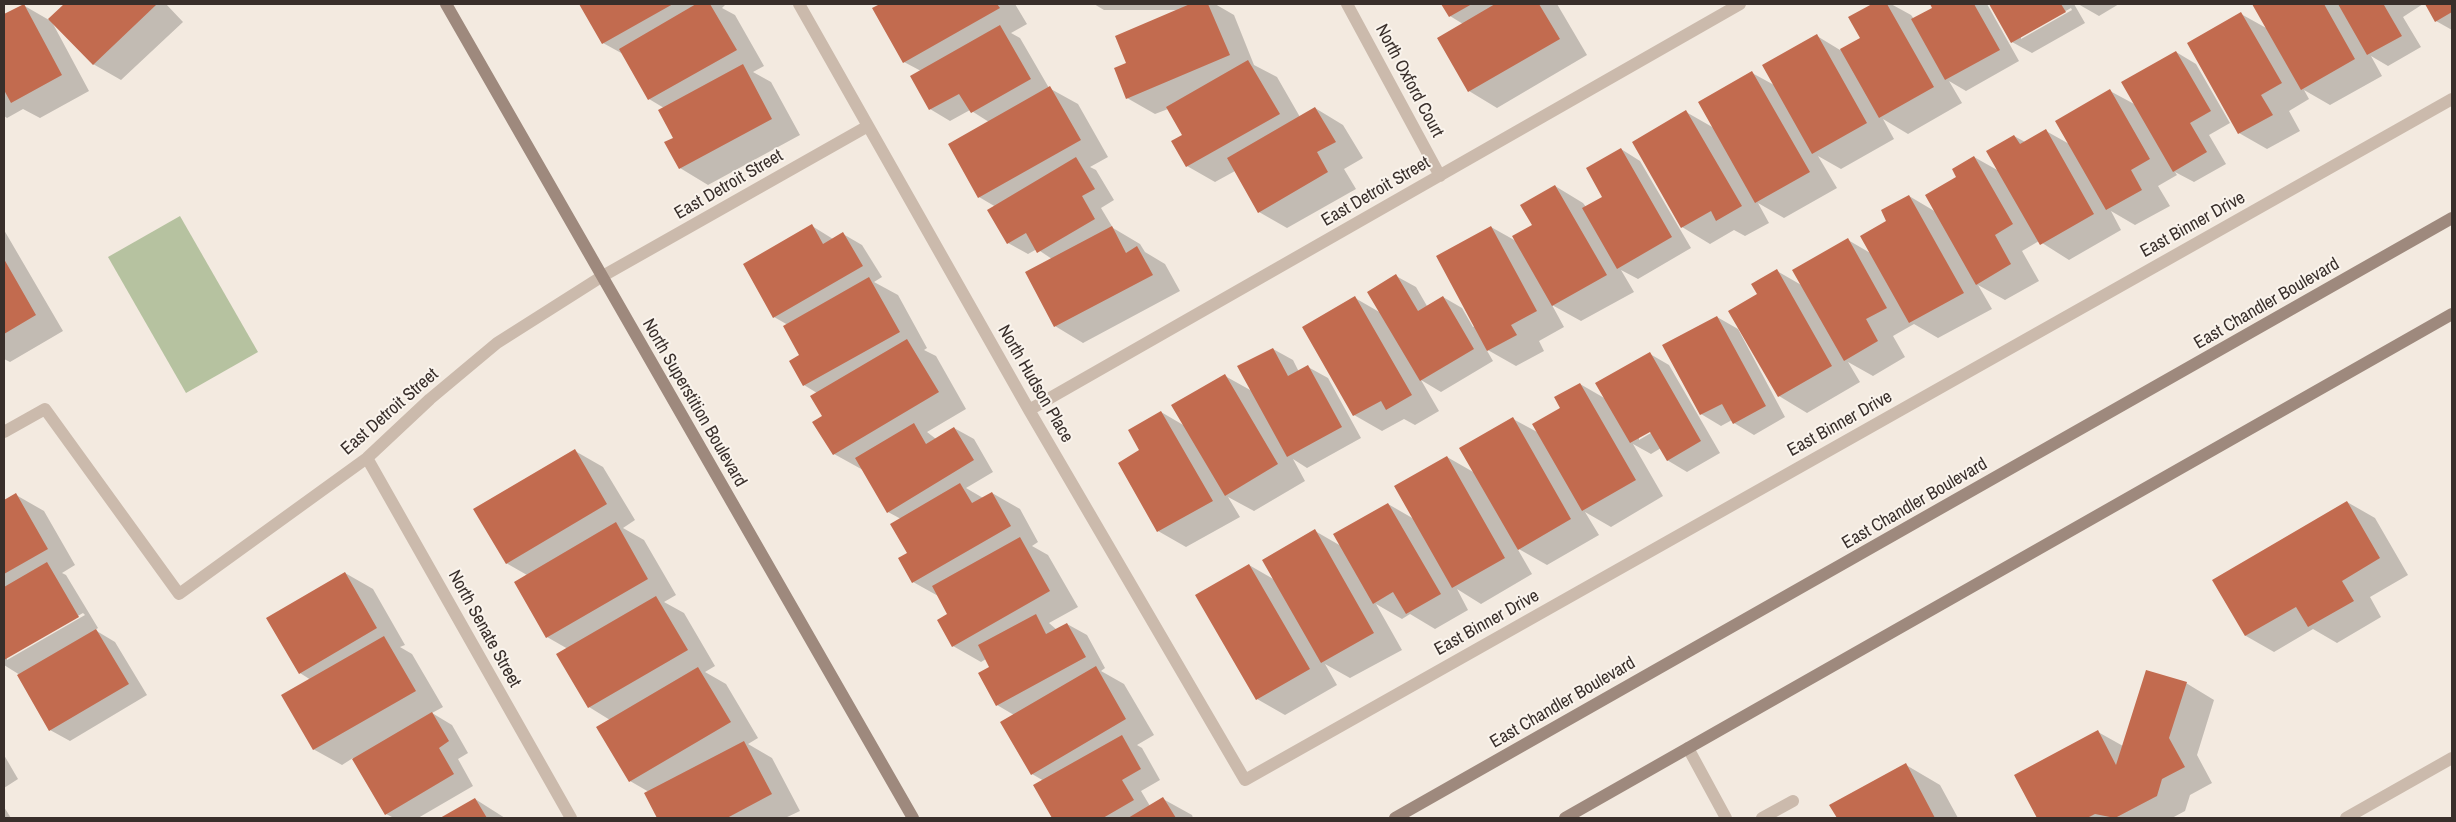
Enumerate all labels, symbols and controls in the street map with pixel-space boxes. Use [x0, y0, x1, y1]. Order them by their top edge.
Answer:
street label: North Oxford Court [1370, 21, 1448, 141]
street label: East Detroit Street [671, 145, 787, 225]
street label: East Detroit Street [1318, 152, 1434, 232]
street label: East Binner Drive [2137, 187, 2249, 263]
street label: East Chandler Boulevard [2191, 254, 2343, 354]
street label: North Superstition Boulevard [637, 315, 751, 491]
street label: North Hudson Place [993, 321, 1077, 447]
street label: East Detroit Street [337, 364, 443, 460]
street label: East Binner Drive [1784, 386, 1896, 462]
street label: East Chandler Boulevard [1839, 454, 1991, 554]
street label: North Senate Street [443, 567, 525, 691]
street label: East Binner Drive [1431, 585, 1543, 661]
street label: East Chandler Boulevard [1487, 653, 1639, 753]

